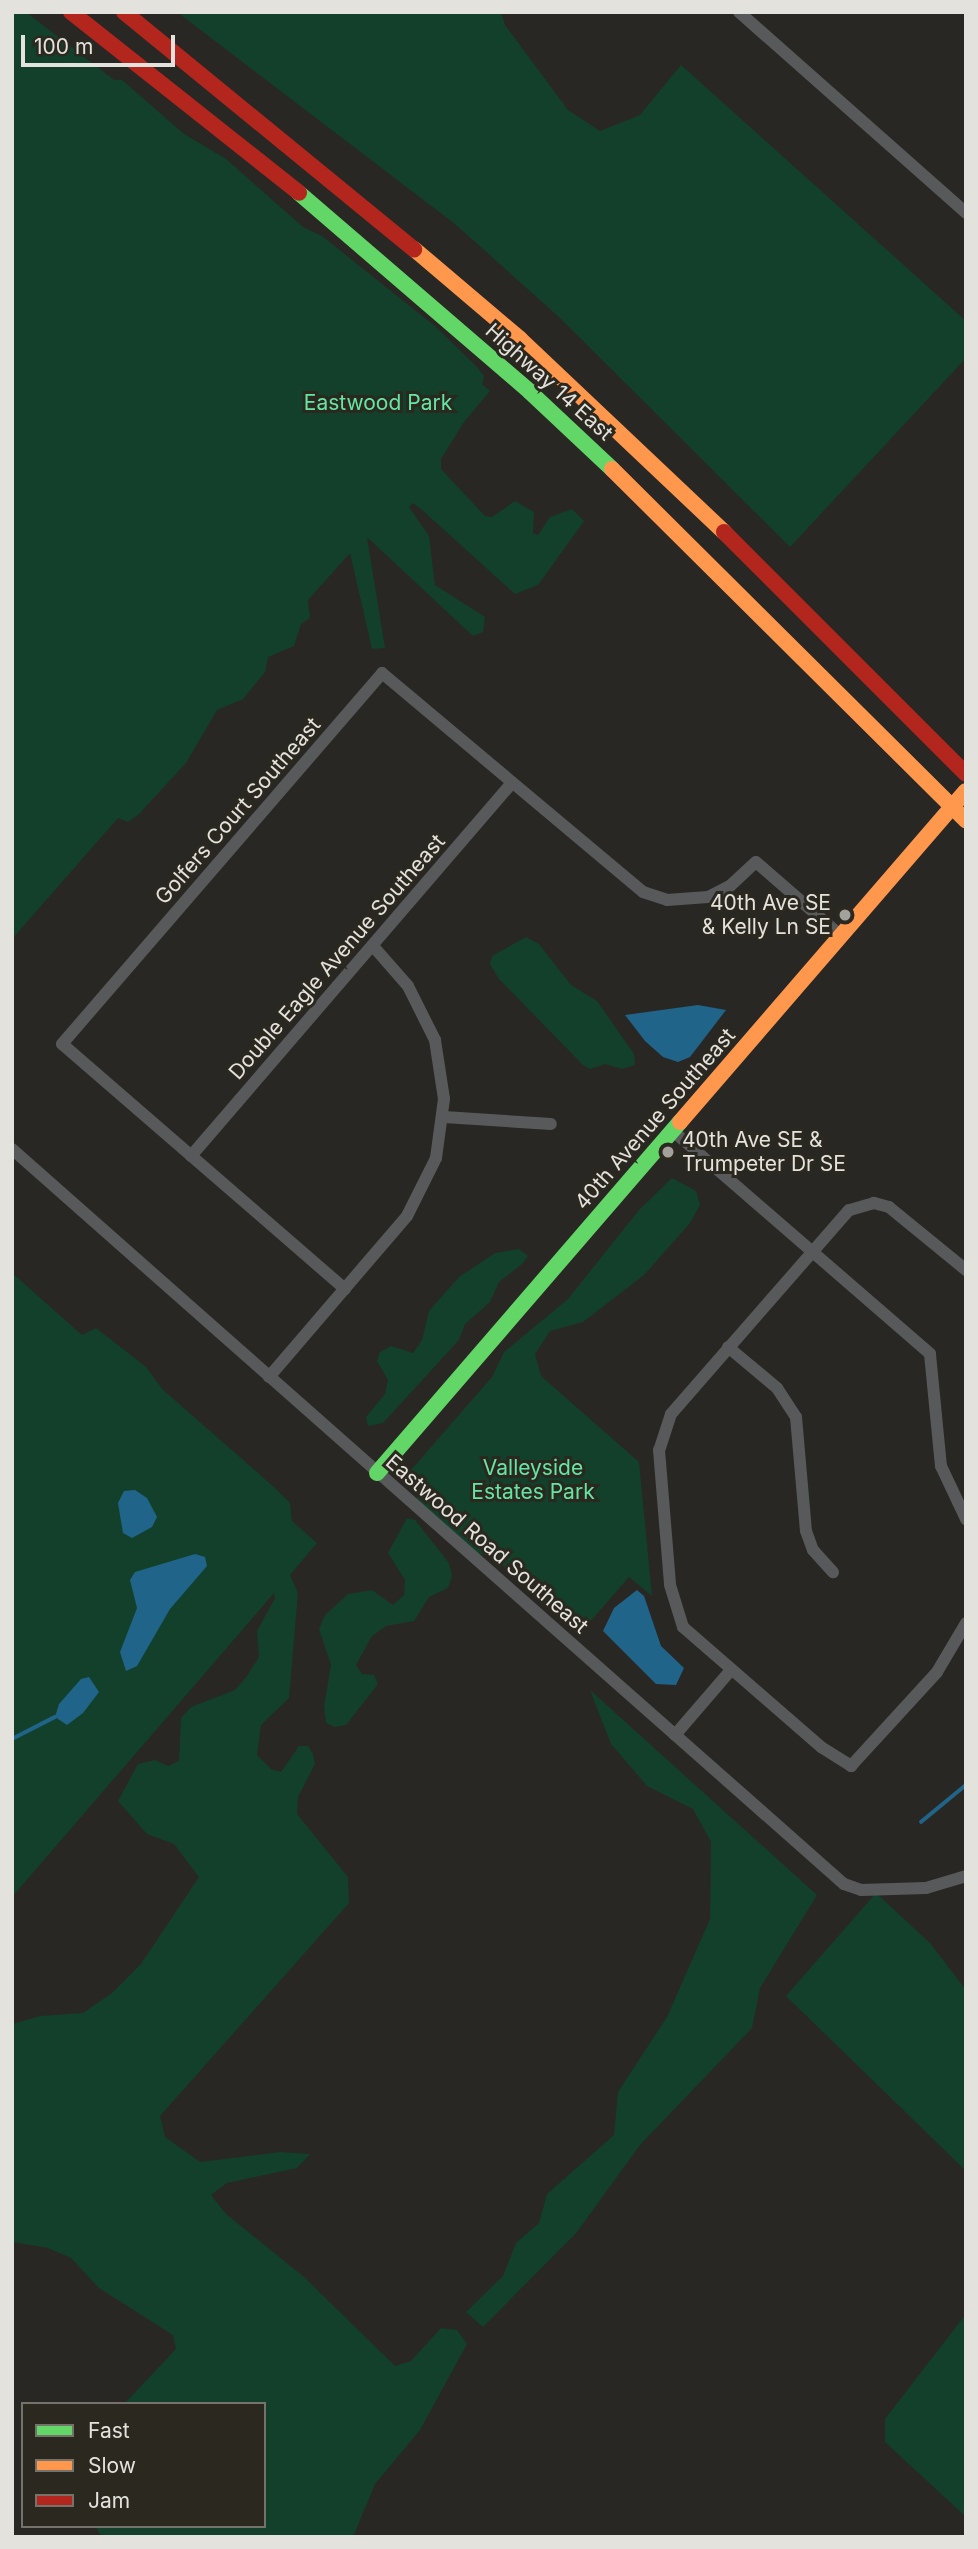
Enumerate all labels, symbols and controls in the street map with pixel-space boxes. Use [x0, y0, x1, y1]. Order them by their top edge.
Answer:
scale bar [24, 21, 178, 65]
text: 100 m [34, 34, 93, 59]
street label: Highway 14 East [480, 318, 618, 446]
park label: Eastwood Park [304, 390, 452, 416]
street label: Golfers Court Southeast [150, 713, 326, 909]
street label: Double Eagle Avenue Southeast [224, 829, 450, 1085]
place label: 40th Ave SE & Kelly Ln SE [702, 890, 831, 940]
marker: 40th Ave SE & Kelly Ln SE [837, 907, 853, 923]
street label: 40th Avenue Southeast [569, 1023, 741, 1215]
place label: 40th Ave SE & Trumpeter Dr SE [682, 1127, 846, 1177]
marker: 40th Ave SE & Trumpeter Dr SE [660, 1144, 676, 1160]
street label: Eastwood Road Southeast [381, 1449, 593, 1639]
park label: Valleyside Estates Park [471, 1455, 595, 1505]
legend [21, 2402, 266, 2528]
text: Fast [88, 2418, 130, 2443]
text: Slow [88, 2453, 136, 2478]
text: Jam [88, 2488, 130, 2513]

